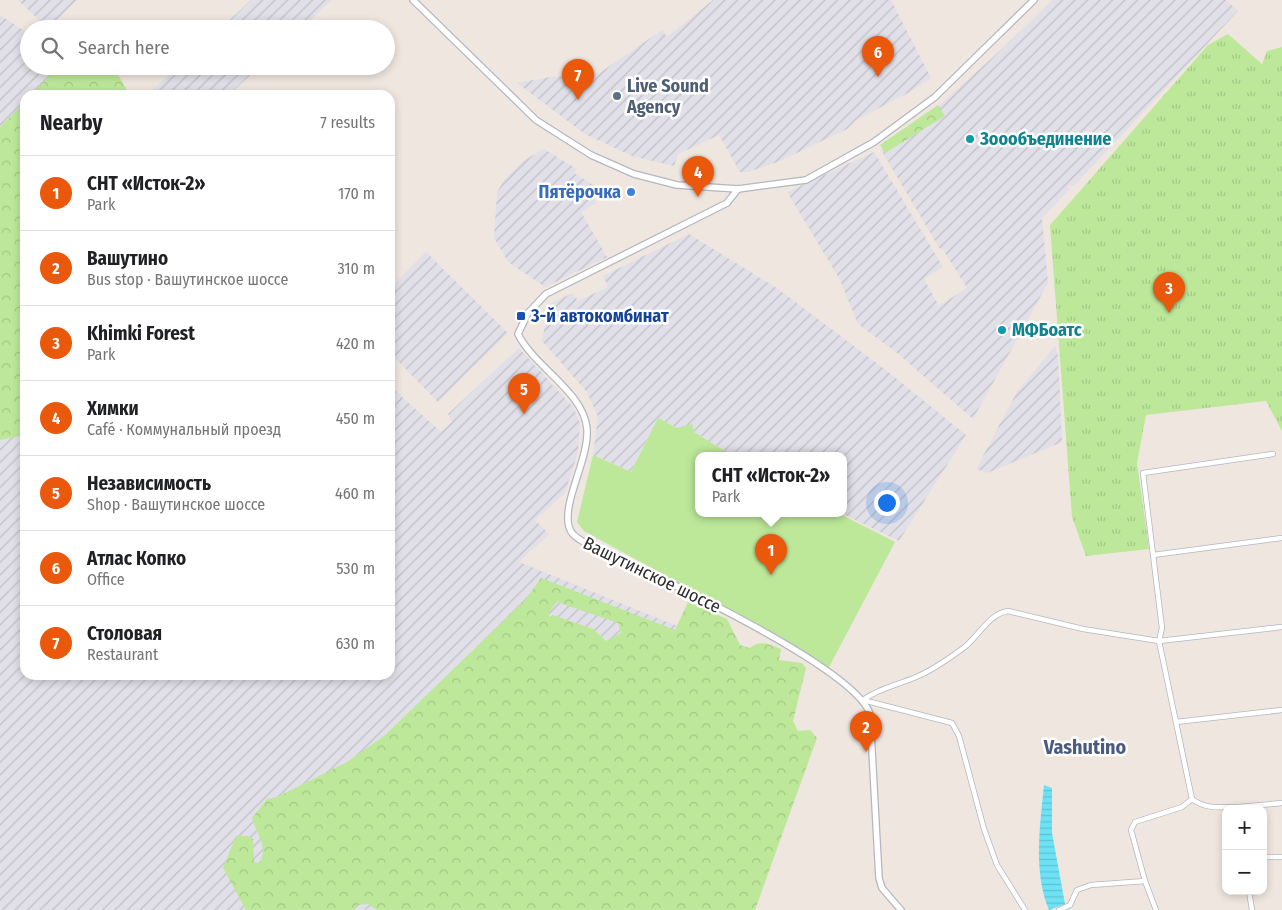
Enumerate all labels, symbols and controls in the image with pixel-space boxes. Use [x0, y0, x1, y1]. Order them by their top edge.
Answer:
search box [20, 20, 395, 75]
icon: search [38, 34, 66, 62]
text: Search here [78, 36, 170, 59]
pin: 6 [862, 36, 894, 77]
pin: 7 [562, 59, 594, 100]
place label: Live Sound Agency [626, 75, 709, 118]
marker: Live Sound Agency [611, 90, 623, 102]
text: Nearby [40, 110, 102, 136]
text: 7 results [320, 113, 375, 132]
place label: Зоообъединение [979, 128, 1111, 150]
marker: Зоообъединение [964, 133, 976, 145]
pin: 4 [682, 156, 714, 197]
text: СНТ «Исток-2» [87, 172, 205, 195]
place label: Пятёрочка [539, 181, 621, 203]
text: 1 [53, 184, 59, 203]
text: 170 m [338, 184, 375, 203]
marker: Пятёрочка [625, 186, 637, 198]
text: Park [87, 195, 115, 214]
text: Вашутино [87, 247, 168, 270]
text: 2 [52, 259, 60, 278]
text: 310 m [338, 259, 375, 278]
text: Bus stop · Вашутинское шоссе [87, 270, 288, 289]
pin: 3 [1153, 272, 1185, 313]
place label: 3-й автокомбинат [530, 305, 669, 327]
marker: 3-й автокомбинат [515, 310, 527, 322]
place label: МФБоатс [1012, 319, 1082, 341]
text: Khimki Forest [87, 322, 195, 345]
marker: МФБоатс [996, 324, 1008, 336]
text: 3 [52, 334, 60, 353]
text: 420 m [336, 334, 375, 353]
text: Park [87, 345, 115, 364]
pin: 5 [508, 373, 540, 414]
text: Химки [87, 397, 139, 420]
text: 4 [52, 409, 60, 428]
text: 450 m [336, 409, 375, 428]
text: Café · Коммунальный проезд [87, 420, 281, 439]
popup [695, 452, 847, 517]
text: СНТ «Исток-2» [712, 464, 830, 487]
text: Независимость [87, 472, 211, 495]
text: 5 [52, 484, 60, 503]
text: 460 m [335, 484, 375, 503]
text: Park [712, 487, 740, 506]
your location [874, 490, 900, 516]
text: Shop · Вашутинское шоссе [87, 495, 265, 514]
street label: Вашутинское шоссе [579, 532, 725, 618]
pin: 1 [755, 534, 787, 575]
text: Атлас Копко [87, 547, 186, 570]
text: 6 [52, 559, 60, 578]
text: 530 m [336, 559, 375, 578]
text: Office [87, 570, 125, 589]
text: Столовая [87, 622, 162, 645]
text: 7 [53, 634, 59, 653]
text: 630 m [336, 634, 375, 653]
text: Restaurant [87, 645, 158, 664]
pin: 2 [850, 711, 882, 752]
district label: Vashutino [1043, 735, 1127, 759]
map controls [1222, 805, 1267, 895]
button: + [1222, 805, 1267, 850]
button: − [1222, 850, 1267, 895]

